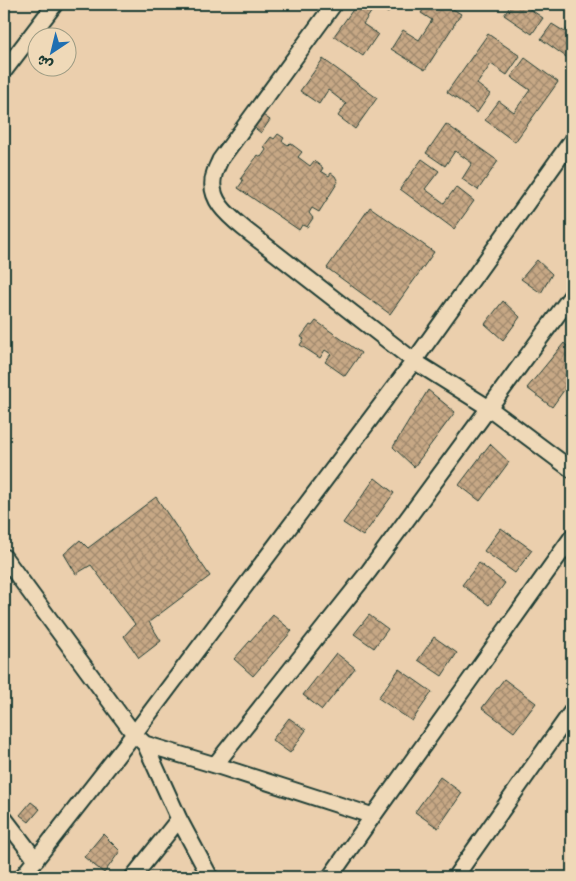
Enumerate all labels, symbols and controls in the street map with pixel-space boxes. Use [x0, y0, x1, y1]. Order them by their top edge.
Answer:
north arrow [28, 28, 78, 78]
text: ش [34, 48, 58, 74]

